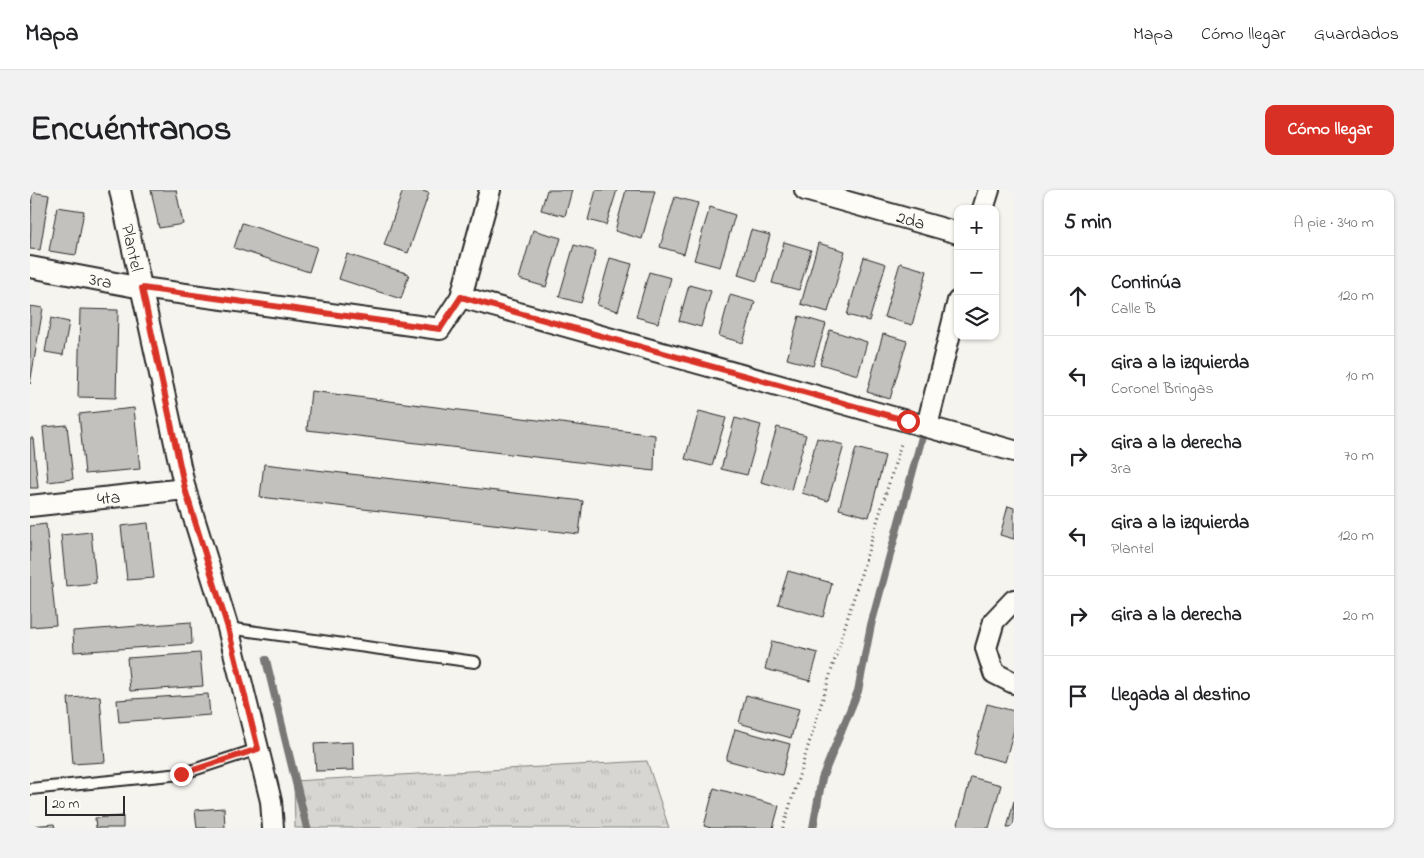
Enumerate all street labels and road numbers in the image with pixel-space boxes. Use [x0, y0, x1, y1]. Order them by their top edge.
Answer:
street label: 2da [893, 205, 928, 238]
street label: Plantel [113, 222, 148, 274]
street label: 3ra [87, 267, 114, 297]
street label: 4ta [96, 485, 122, 514]

